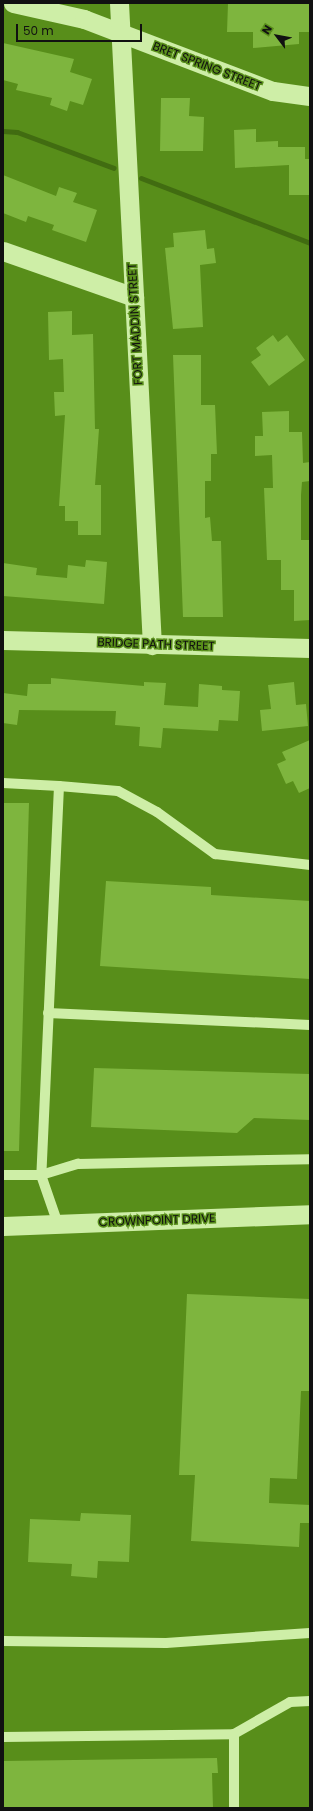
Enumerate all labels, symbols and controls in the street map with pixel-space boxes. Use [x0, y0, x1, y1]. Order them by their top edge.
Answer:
scale bar [18, 16, 144, 42]
north arrow [257, 16, 297, 56]
text: 50 m [23, 22, 54, 39]
text: N [258, 22, 276, 37]
street label: BRET SPRING STREET [151, 39, 263, 93]
street label: FORT MADDIN STREET [125, 263, 145, 385]
street label: BRIDGE PATH STREET [97, 635, 215, 653]
street label: CROWNPOINT DRIVE [98, 1211, 216, 1229]

